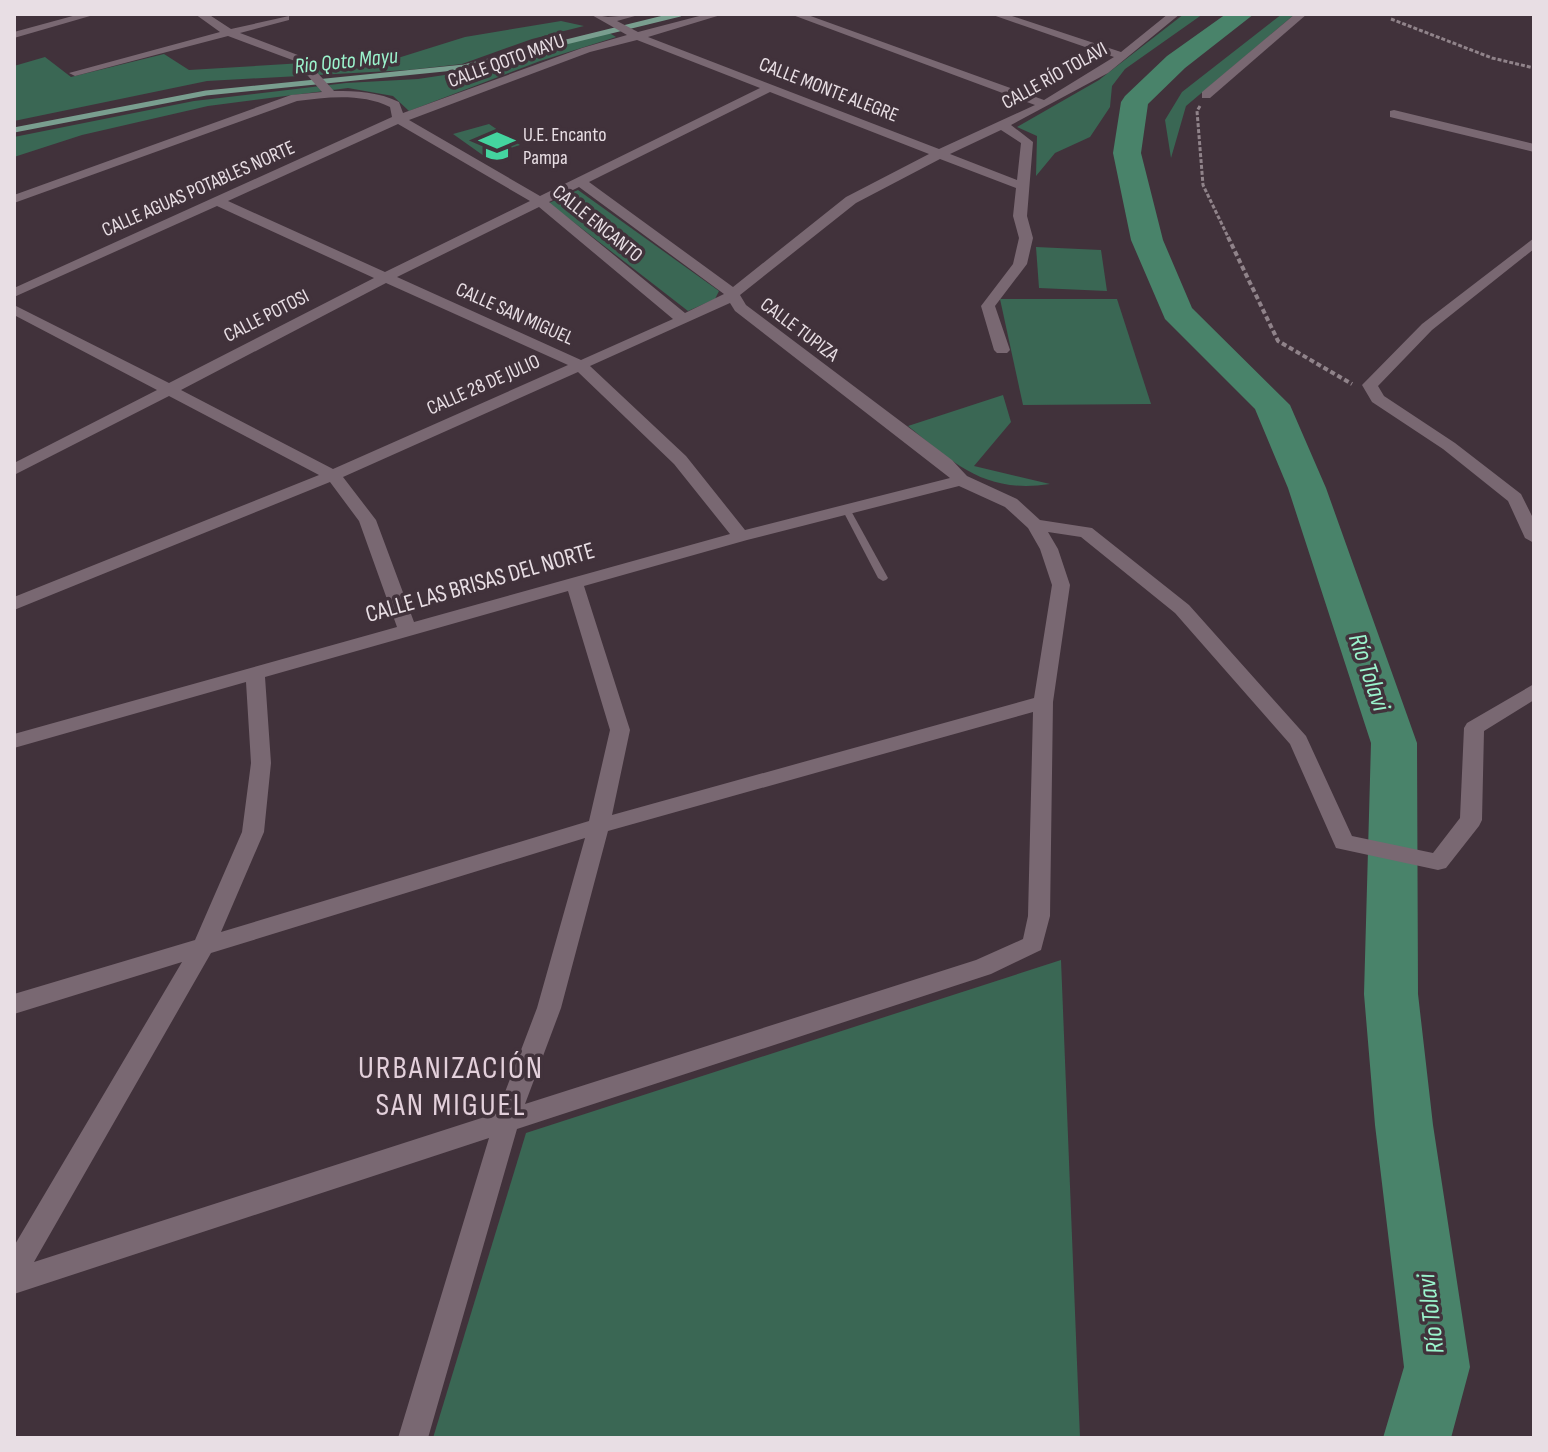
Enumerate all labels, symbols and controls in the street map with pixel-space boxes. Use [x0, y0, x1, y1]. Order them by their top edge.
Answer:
street label: CALLE QOTO MAYU [445, 29, 568, 93]
street label: CALLE RÍO TOLAVI [997, 37, 1112, 115]
water label: Rio Qoto Mayu [293, 43, 399, 80]
street label: CALLE MONTE ALEGRE [756, 52, 902, 128]
place label: U.E. Encanto Pampa [523, 123, 607, 170]
school or university icon: U.E. Encanto Pampa [478, 127, 516, 165]
street label: CALLE AGUAS POTABLES NORTE [98, 136, 299, 242]
street label: CALLE ENCANTO [547, 180, 647, 267]
street label: CALLE SAN MIGUEL [452, 277, 578, 351]
street label: CALLE POTOSI [220, 284, 313, 348]
street label: CALLE TUPIZA [755, 293, 844, 367]
street label: CALLE 28 DE JULIO [423, 349, 544, 421]
street label: CALLE LAS BRISAS DEL NORTE [362, 536, 598, 629]
water label: Río Tolavi [1341, 630, 1397, 717]
district label: URBANIZACIÓN SAN MIGUEL [358, 1049, 544, 1125]
water label: Río Tolavi [1411, 1271, 1452, 1356]

